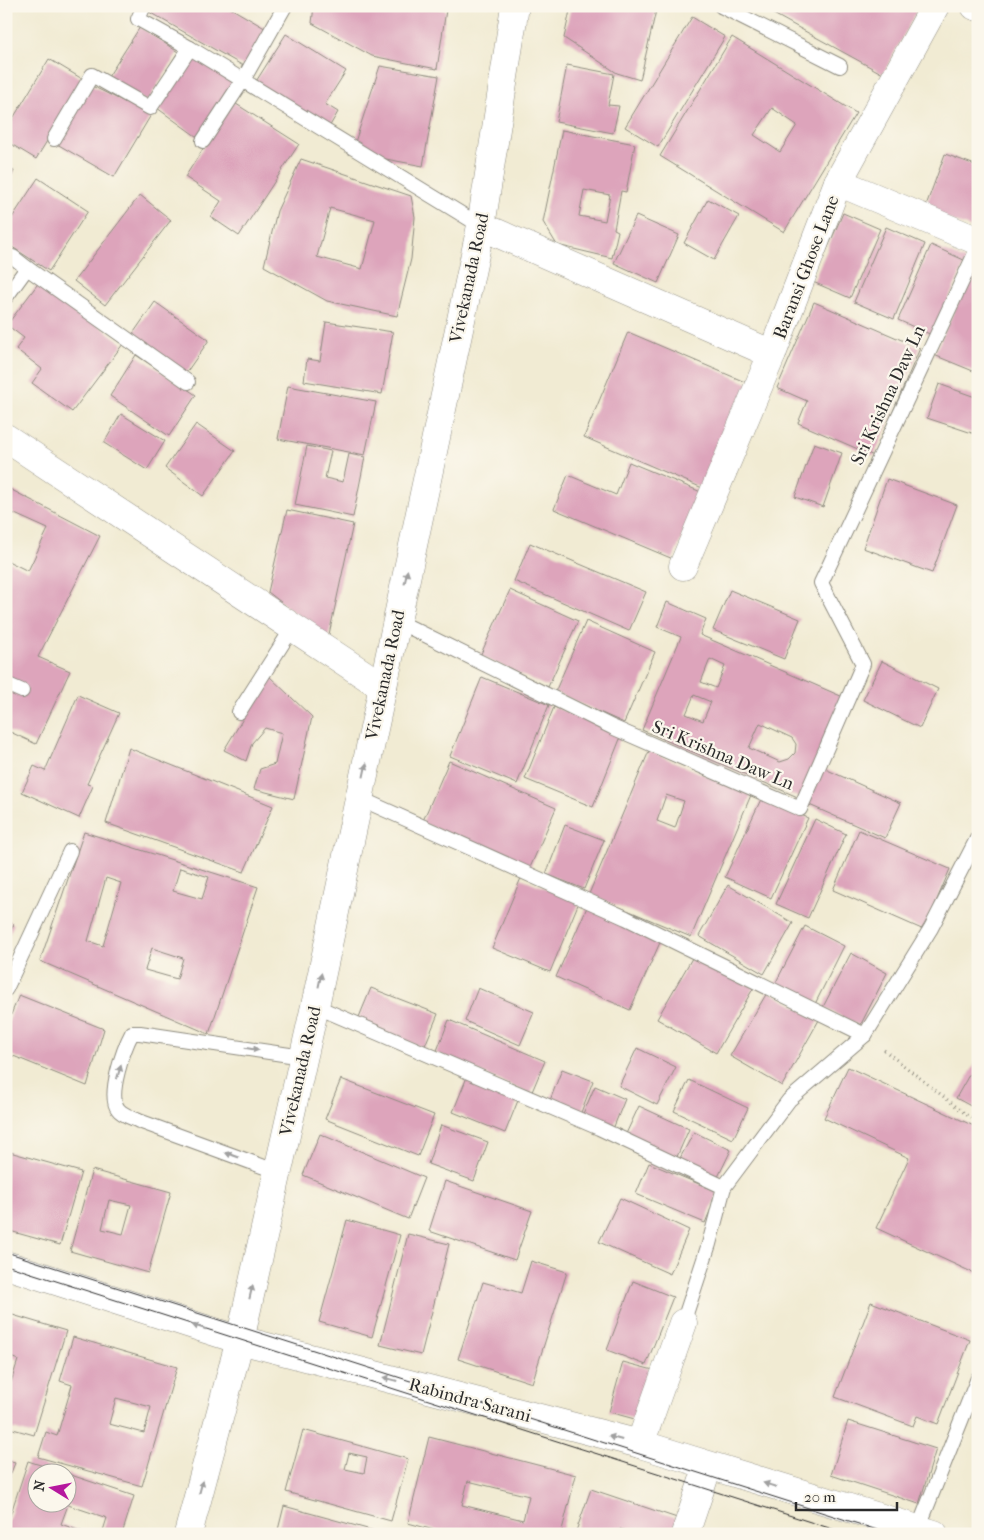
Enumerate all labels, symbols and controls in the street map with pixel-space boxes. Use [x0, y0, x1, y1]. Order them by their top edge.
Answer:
street label: Baransi Ghose Lane [769, 192, 844, 342]
street label: Vivekanada Road [445, 211, 494, 346]
street label: Sri Krishna Daw Ln [847, 322, 930, 468]
one-way arrow [403, 568, 411, 584]
street label: Vivekanada Road [361, 608, 410, 743]
street label: Sri Krishna Daw Ln [649, 716, 797, 795]
one-way arrow [361, 762, 369, 777]
one-way arrow [317, 972, 325, 988]
street label: Vivekanada Road [275, 1004, 326, 1139]
one-way arrow [245, 1045, 261, 1053]
one-way arrow [115, 1064, 123, 1079]
one-way arrow [224, 1151, 239, 1159]
one-way arrow [247, 1285, 255, 1300]
one-way arrow [191, 1323, 206, 1331]
street label: Rabindra Sarani [406, 1374, 534, 1427]
one-way arrow [382, 1375, 397, 1383]
one-way arrow [607, 1434, 622, 1442]
north arrow [28, 1462, 78, 1512]
text: N [30, 1479, 49, 1493]
one-way arrow [197, 1479, 205, 1494]
one-way arrow [763, 1480, 778, 1488]
scale bar [796, 1480, 898, 1512]
text: 20 m [804, 1488, 836, 1506]

